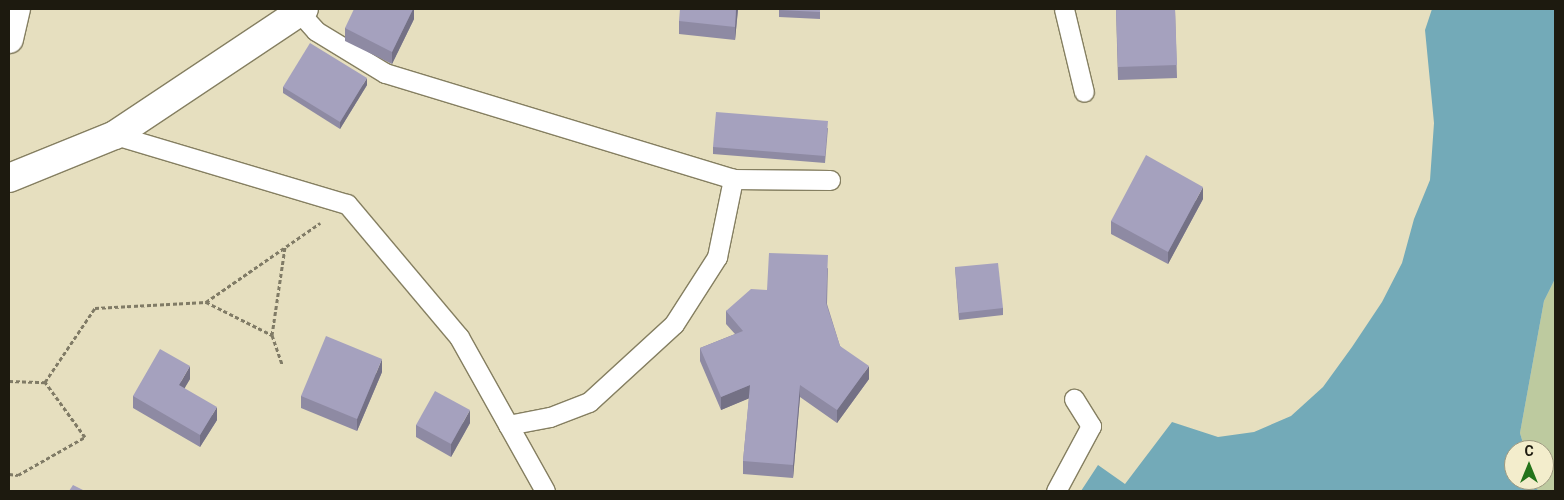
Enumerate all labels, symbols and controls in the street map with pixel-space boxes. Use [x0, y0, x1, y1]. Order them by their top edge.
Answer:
north arrow [1504, 440, 1554, 490]
text: С [1524, 443, 1534, 459]

